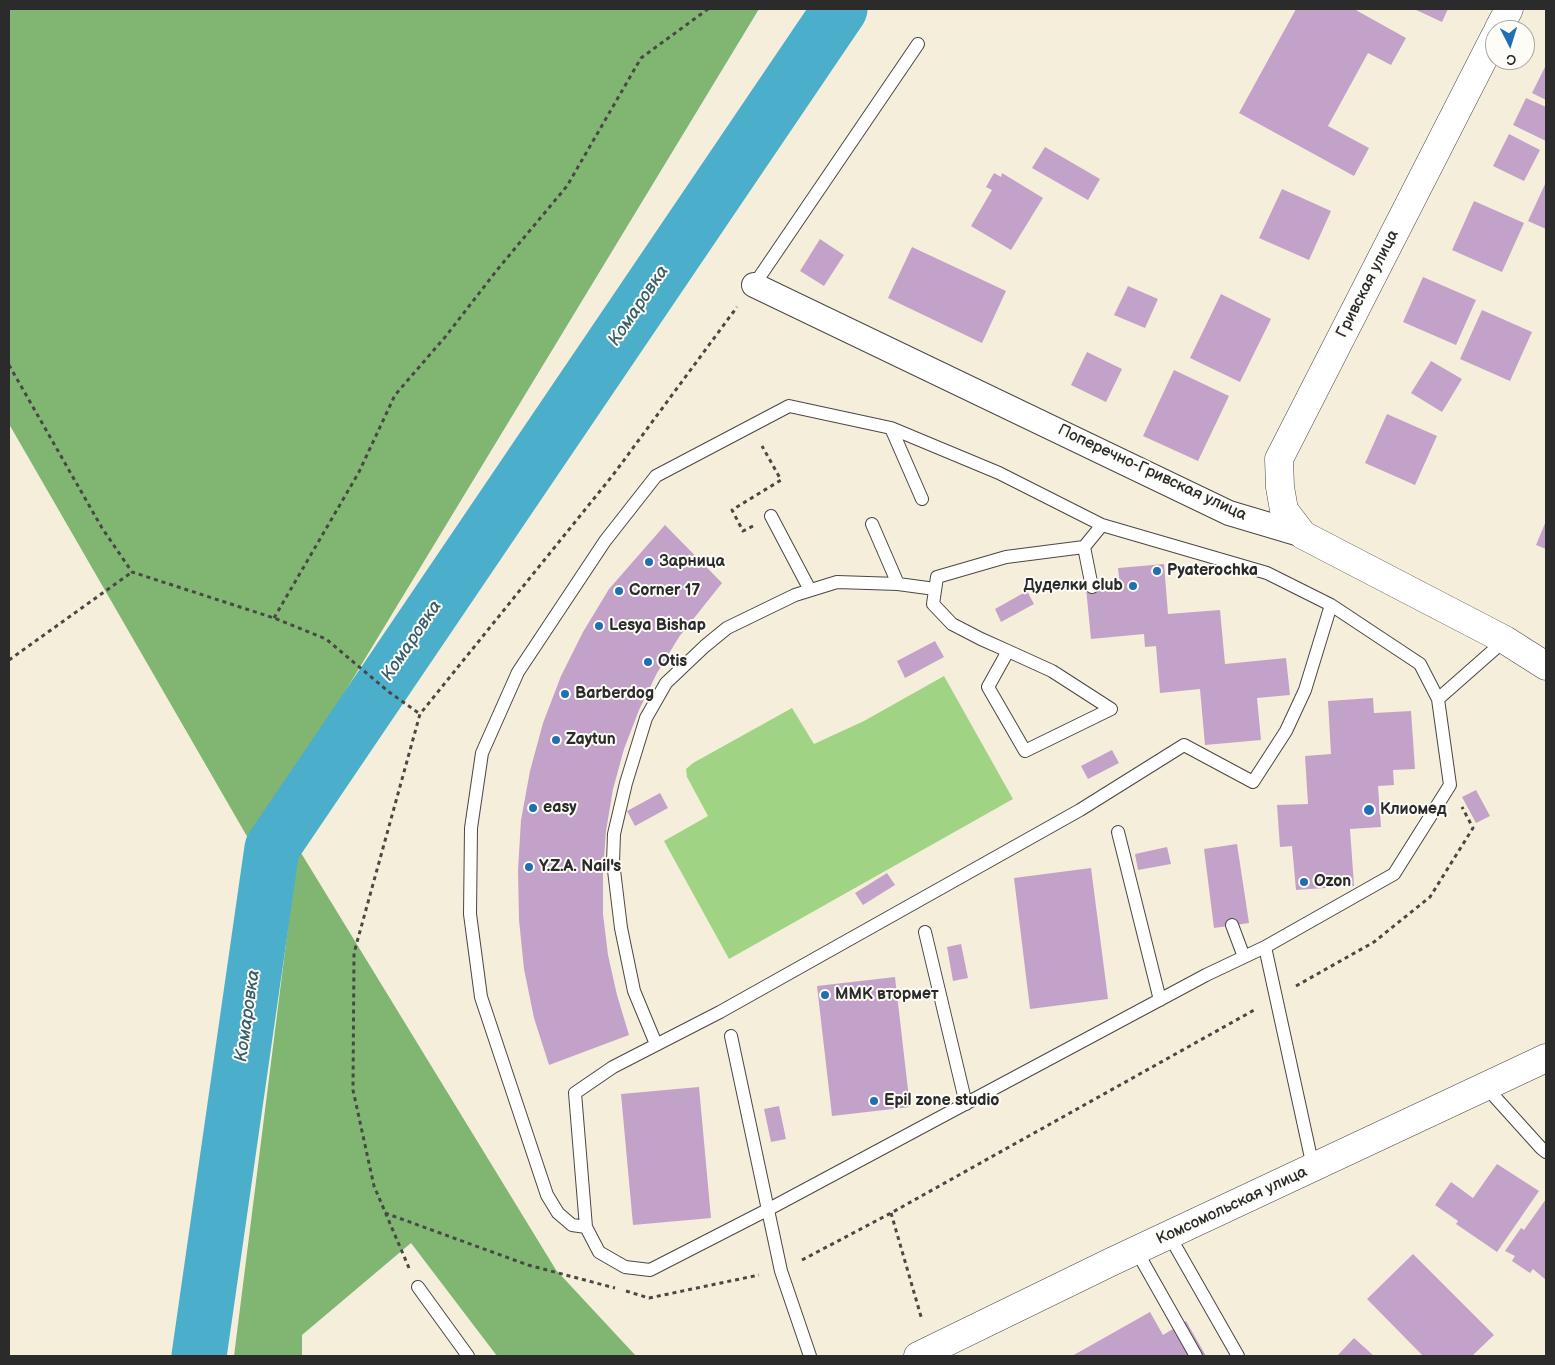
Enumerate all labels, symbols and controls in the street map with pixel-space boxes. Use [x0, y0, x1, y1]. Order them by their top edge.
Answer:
north arrow [1485, 20, 1535, 70]
text: С [1506, 51, 1517, 68]
street label: Гривская улица [1333, 227, 1403, 341]
water label: Комаровка [604, 262, 674, 350]
street label: Поперечно-Гривская улица [1055, 421, 1249, 525]
place label: Зарница [659, 552, 725, 572]
marker: Зарница [643, 556, 655, 568]
place label: Pyaterochka [1167, 561, 1258, 581]
marker: Pyaterochka [1151, 565, 1163, 577]
place label: Дуделки club [1024, 576, 1123, 596]
marker: Дуделки club [1127, 580, 1139, 592]
place label: Corner 17 [629, 581, 700, 601]
marker: Corner 17 [613, 585, 625, 597]
water label: Комаровка [377, 597, 447, 685]
place label: Lesya Bishap [609, 616, 706, 636]
marker: Lesya Bishap [593, 620, 605, 632]
place label: Otis [658, 652, 687, 672]
marker: Otis [642, 656, 654, 668]
place label: Barberdog [575, 684, 654, 704]
marker: Barberdog [559, 688, 571, 700]
place label: Zaytun [566, 730, 616, 750]
marker: Zaytun [550, 734, 562, 746]
place label: easy [543, 798, 577, 818]
place label: Клиомед [1380, 800, 1447, 820]
marker: easy [527, 802, 539, 814]
marker: Клиомед [1362, 803, 1376, 817]
place label: Y.Z.A. Nail's [539, 857, 621, 877]
marker: Y.Z.A. Nail's [523, 861, 535, 873]
place label: Ozon [1314, 872, 1351, 892]
marker: Ozon [1298, 876, 1310, 888]
water label: Комаровка [231, 969, 265, 1063]
place label: ММК втормет [835, 985, 939, 1005]
marker: ММК втормет [819, 989, 831, 1001]
place label: Epil zone studio [884, 1091, 999, 1111]
marker: Epil zone studio [868, 1095, 880, 1107]
street label: Комсомольская улица [1154, 1163, 1310, 1249]

